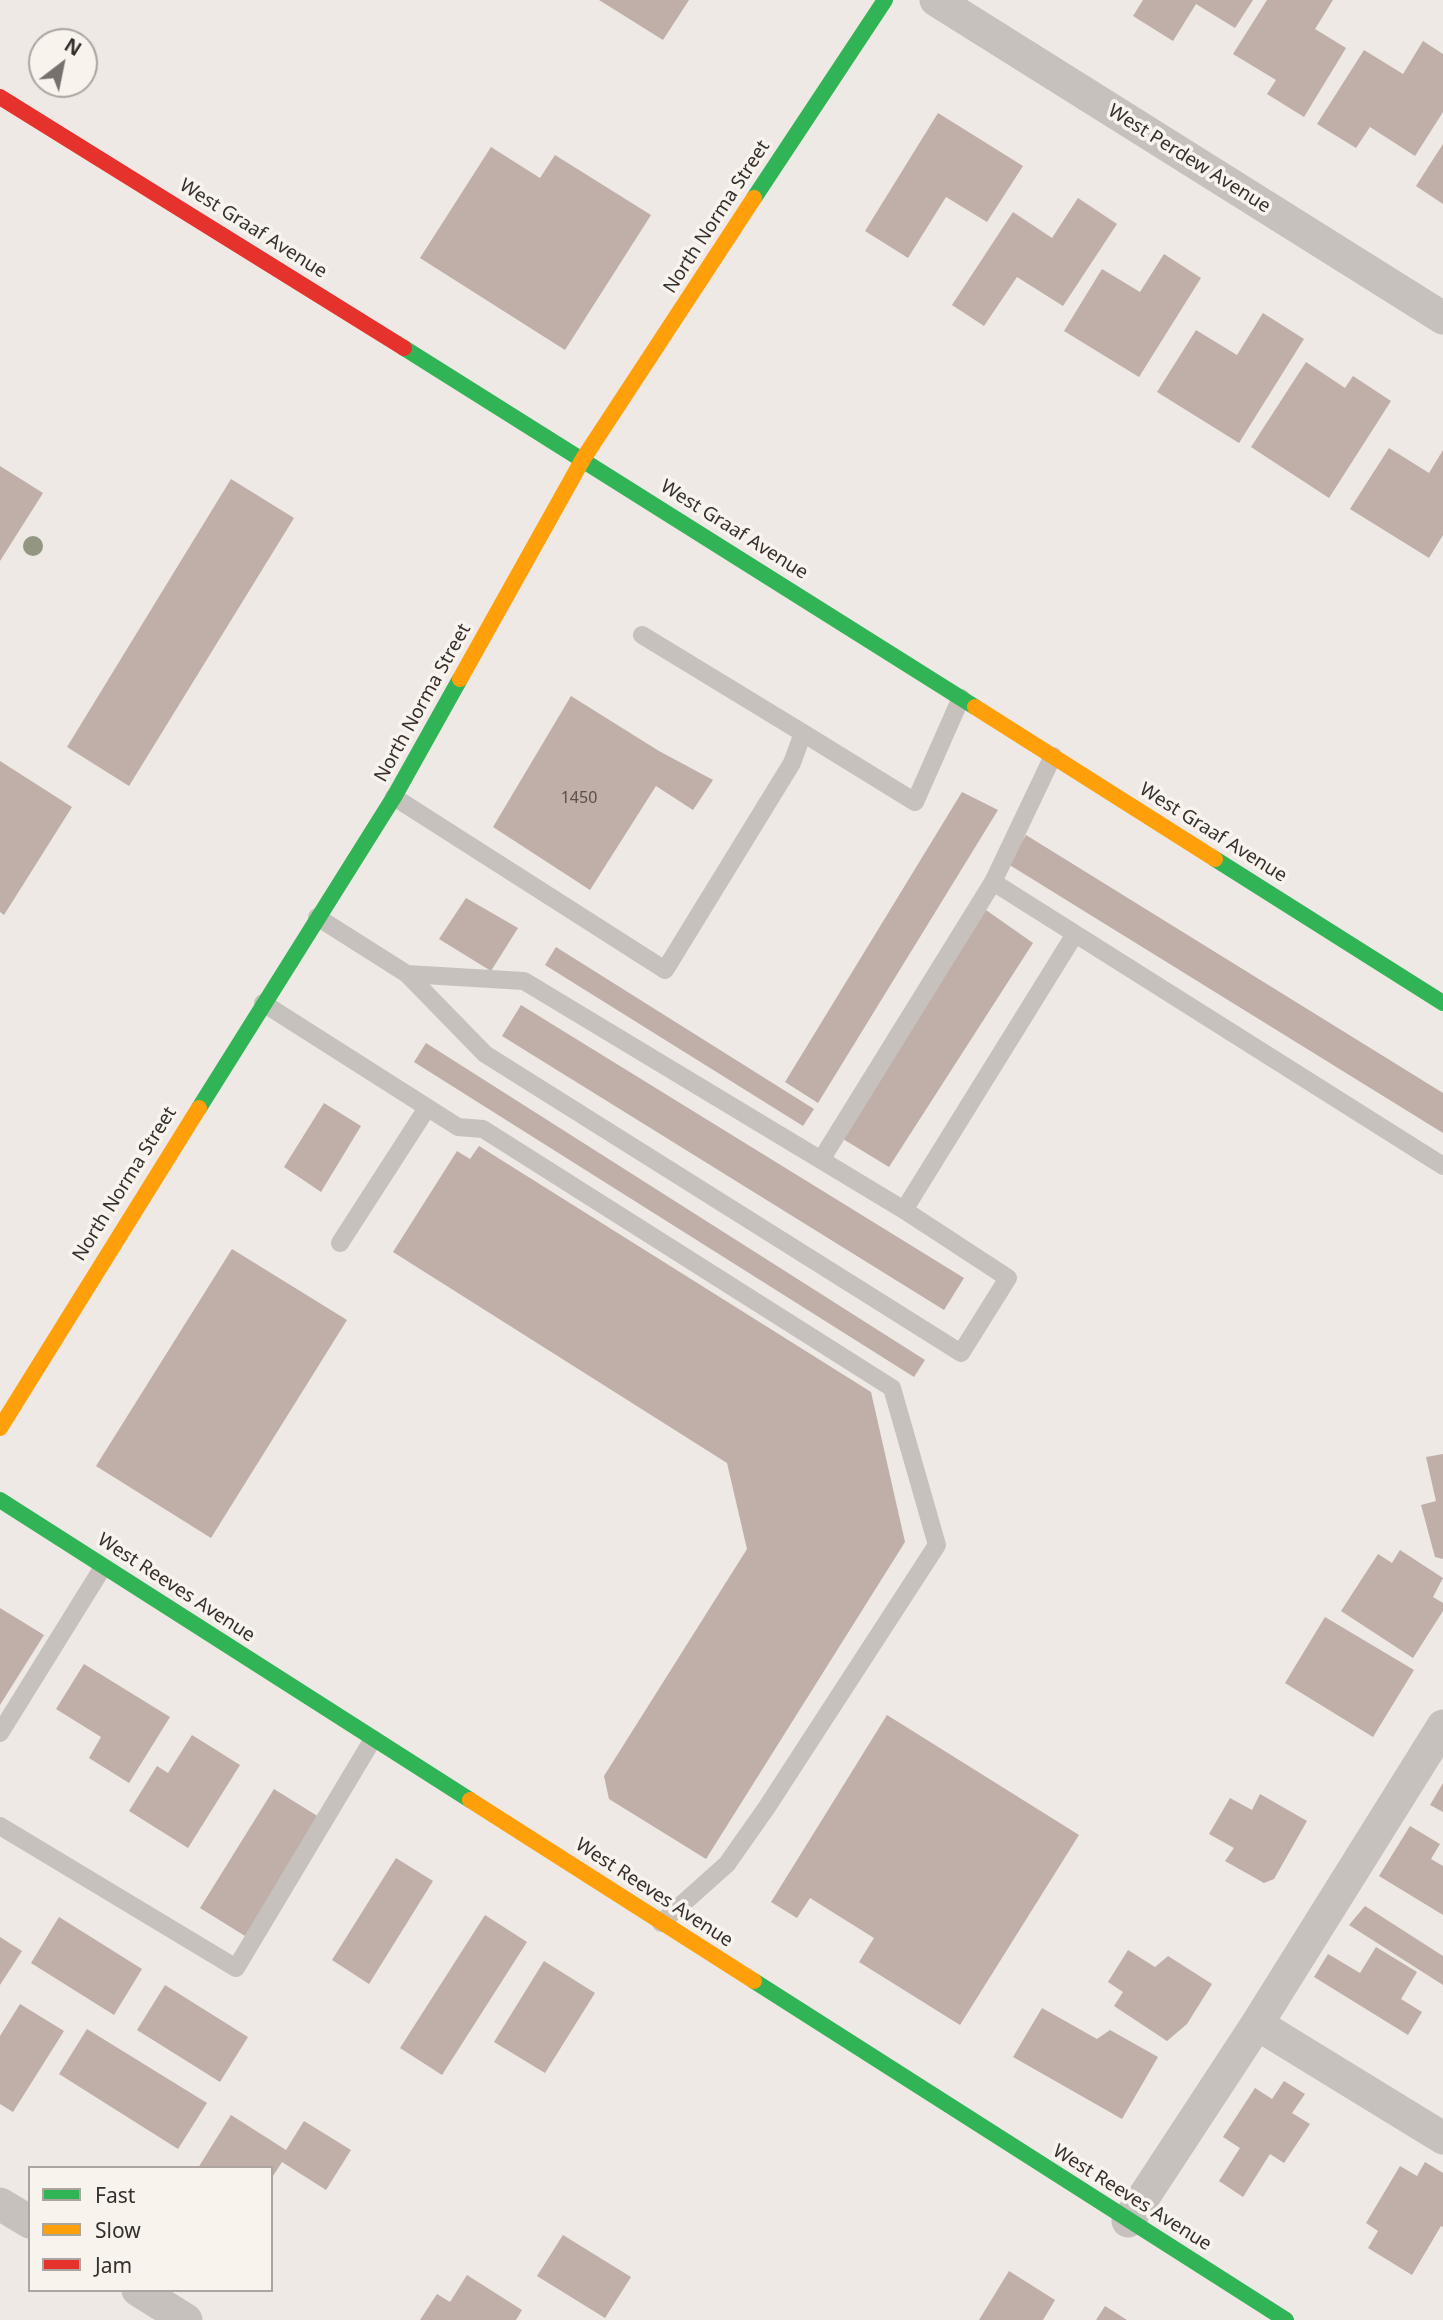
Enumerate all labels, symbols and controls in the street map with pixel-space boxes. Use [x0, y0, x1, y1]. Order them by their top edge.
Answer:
north arrow [28, 28, 98, 98]
text: N [60, 32, 87, 62]
street label: West Perdew Avenue [1104, 100, 1274, 218]
street label: North Norma Street [659, 136, 775, 298]
street label: West Graaf Avenue [175, 174, 331, 284]
street label: West Graaf Avenue [656, 475, 812, 585]
street label: North Norma Street [370, 620, 476, 786]
street label: West Graaf Avenue [1135, 778, 1291, 888]
house number: 1450 [561, 788, 597, 808]
street label: North Norma Street [68, 1103, 182, 1265]
street label: West Reeves Avenue [93, 1529, 259, 1647]
street label: West Reeves Avenue [571, 1834, 737, 1952]
street label: West Reeves Avenue [1048, 2140, 1216, 2256]
legend [28, 2166, 273, 2292]
text: Fast [95, 2181, 135, 2209]
text: Slow [95, 2216, 141, 2244]
text: Jam [95, 2251, 132, 2279]

